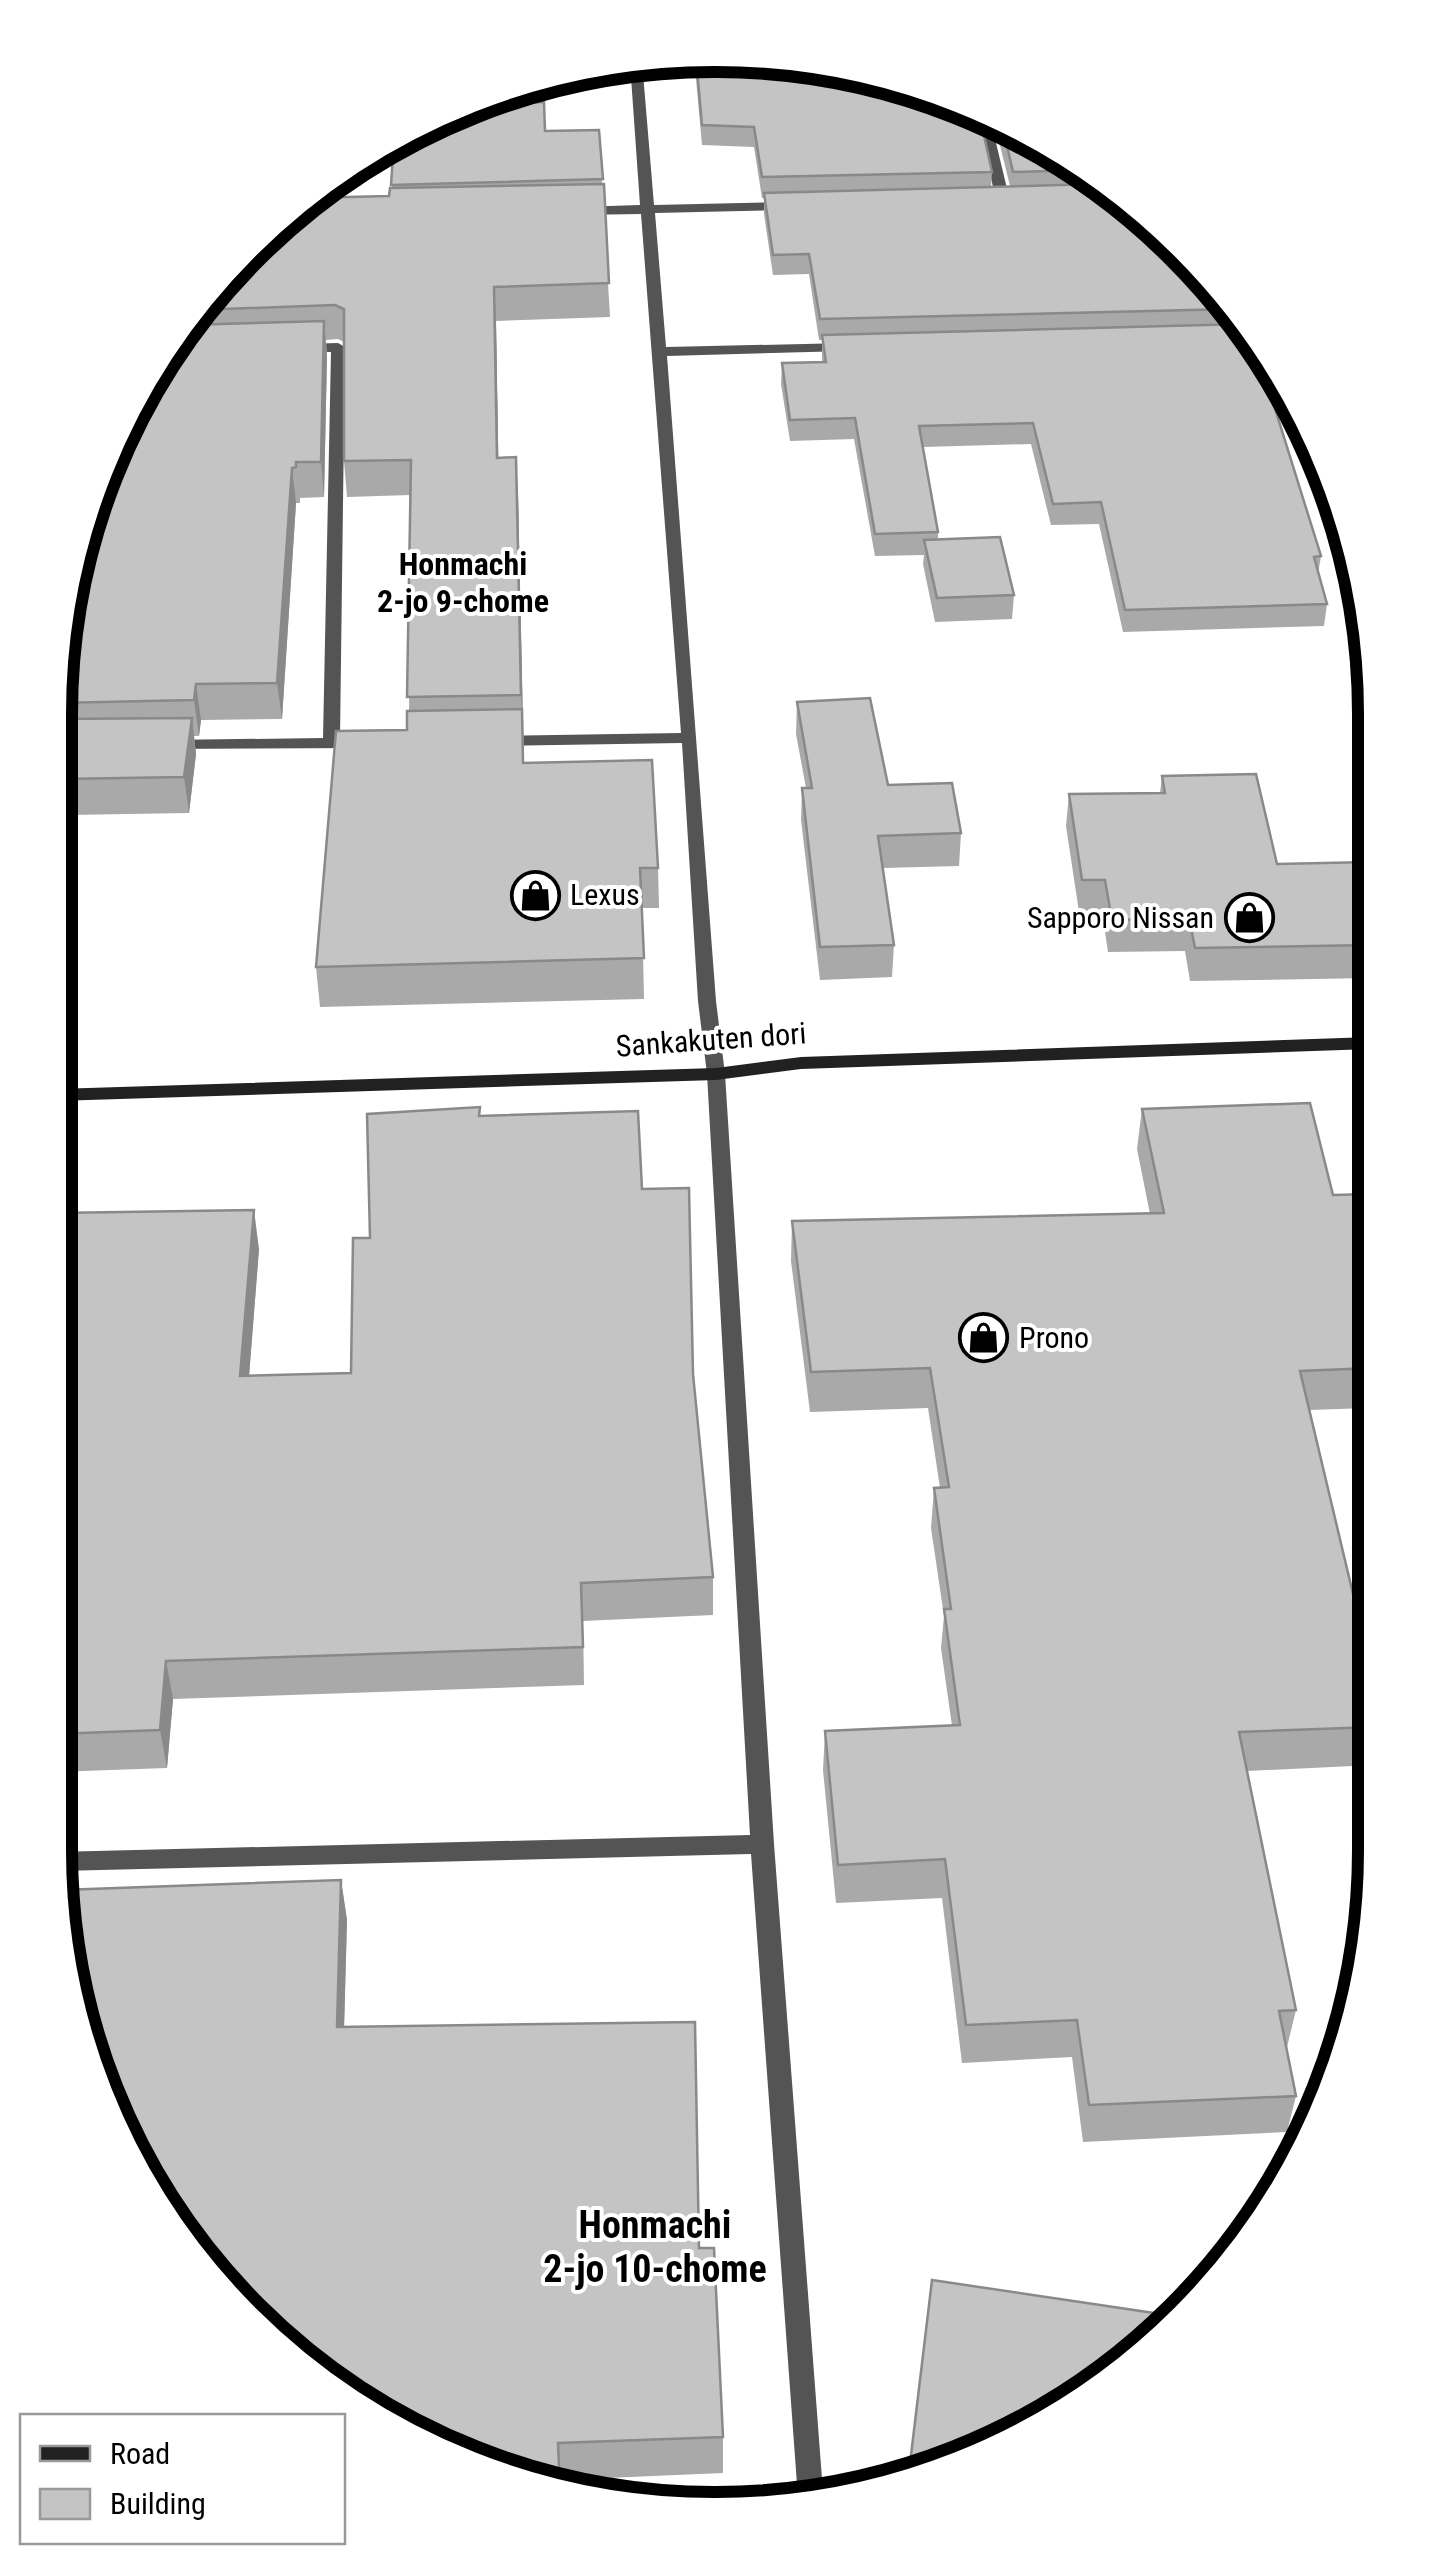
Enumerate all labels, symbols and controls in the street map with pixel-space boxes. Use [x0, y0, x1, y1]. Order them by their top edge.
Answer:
district label: Honmachi 2-jo 9-chome [377, 545, 549, 620]
shop icon: Lexus [509, 869, 561, 921]
place label: Lexus [570, 877, 640, 912]
shop icon: Sapporo Nissan [1223, 892, 1275, 944]
place label: Sapporo Nissan [1027, 900, 1214, 935]
street label: Sankakuten dori [615, 1015, 807, 1064]
shop icon: Prono [958, 1312, 1010, 1364]
place label: Prono [1019, 1320, 1089, 1355]
district label: Honmachi 2-jo 10-chome [543, 2203, 767, 2291]
legend [20, 2414, 345, 2544]
text: Road [110, 2436, 170, 2471]
text: Building [110, 2486, 206, 2521]

